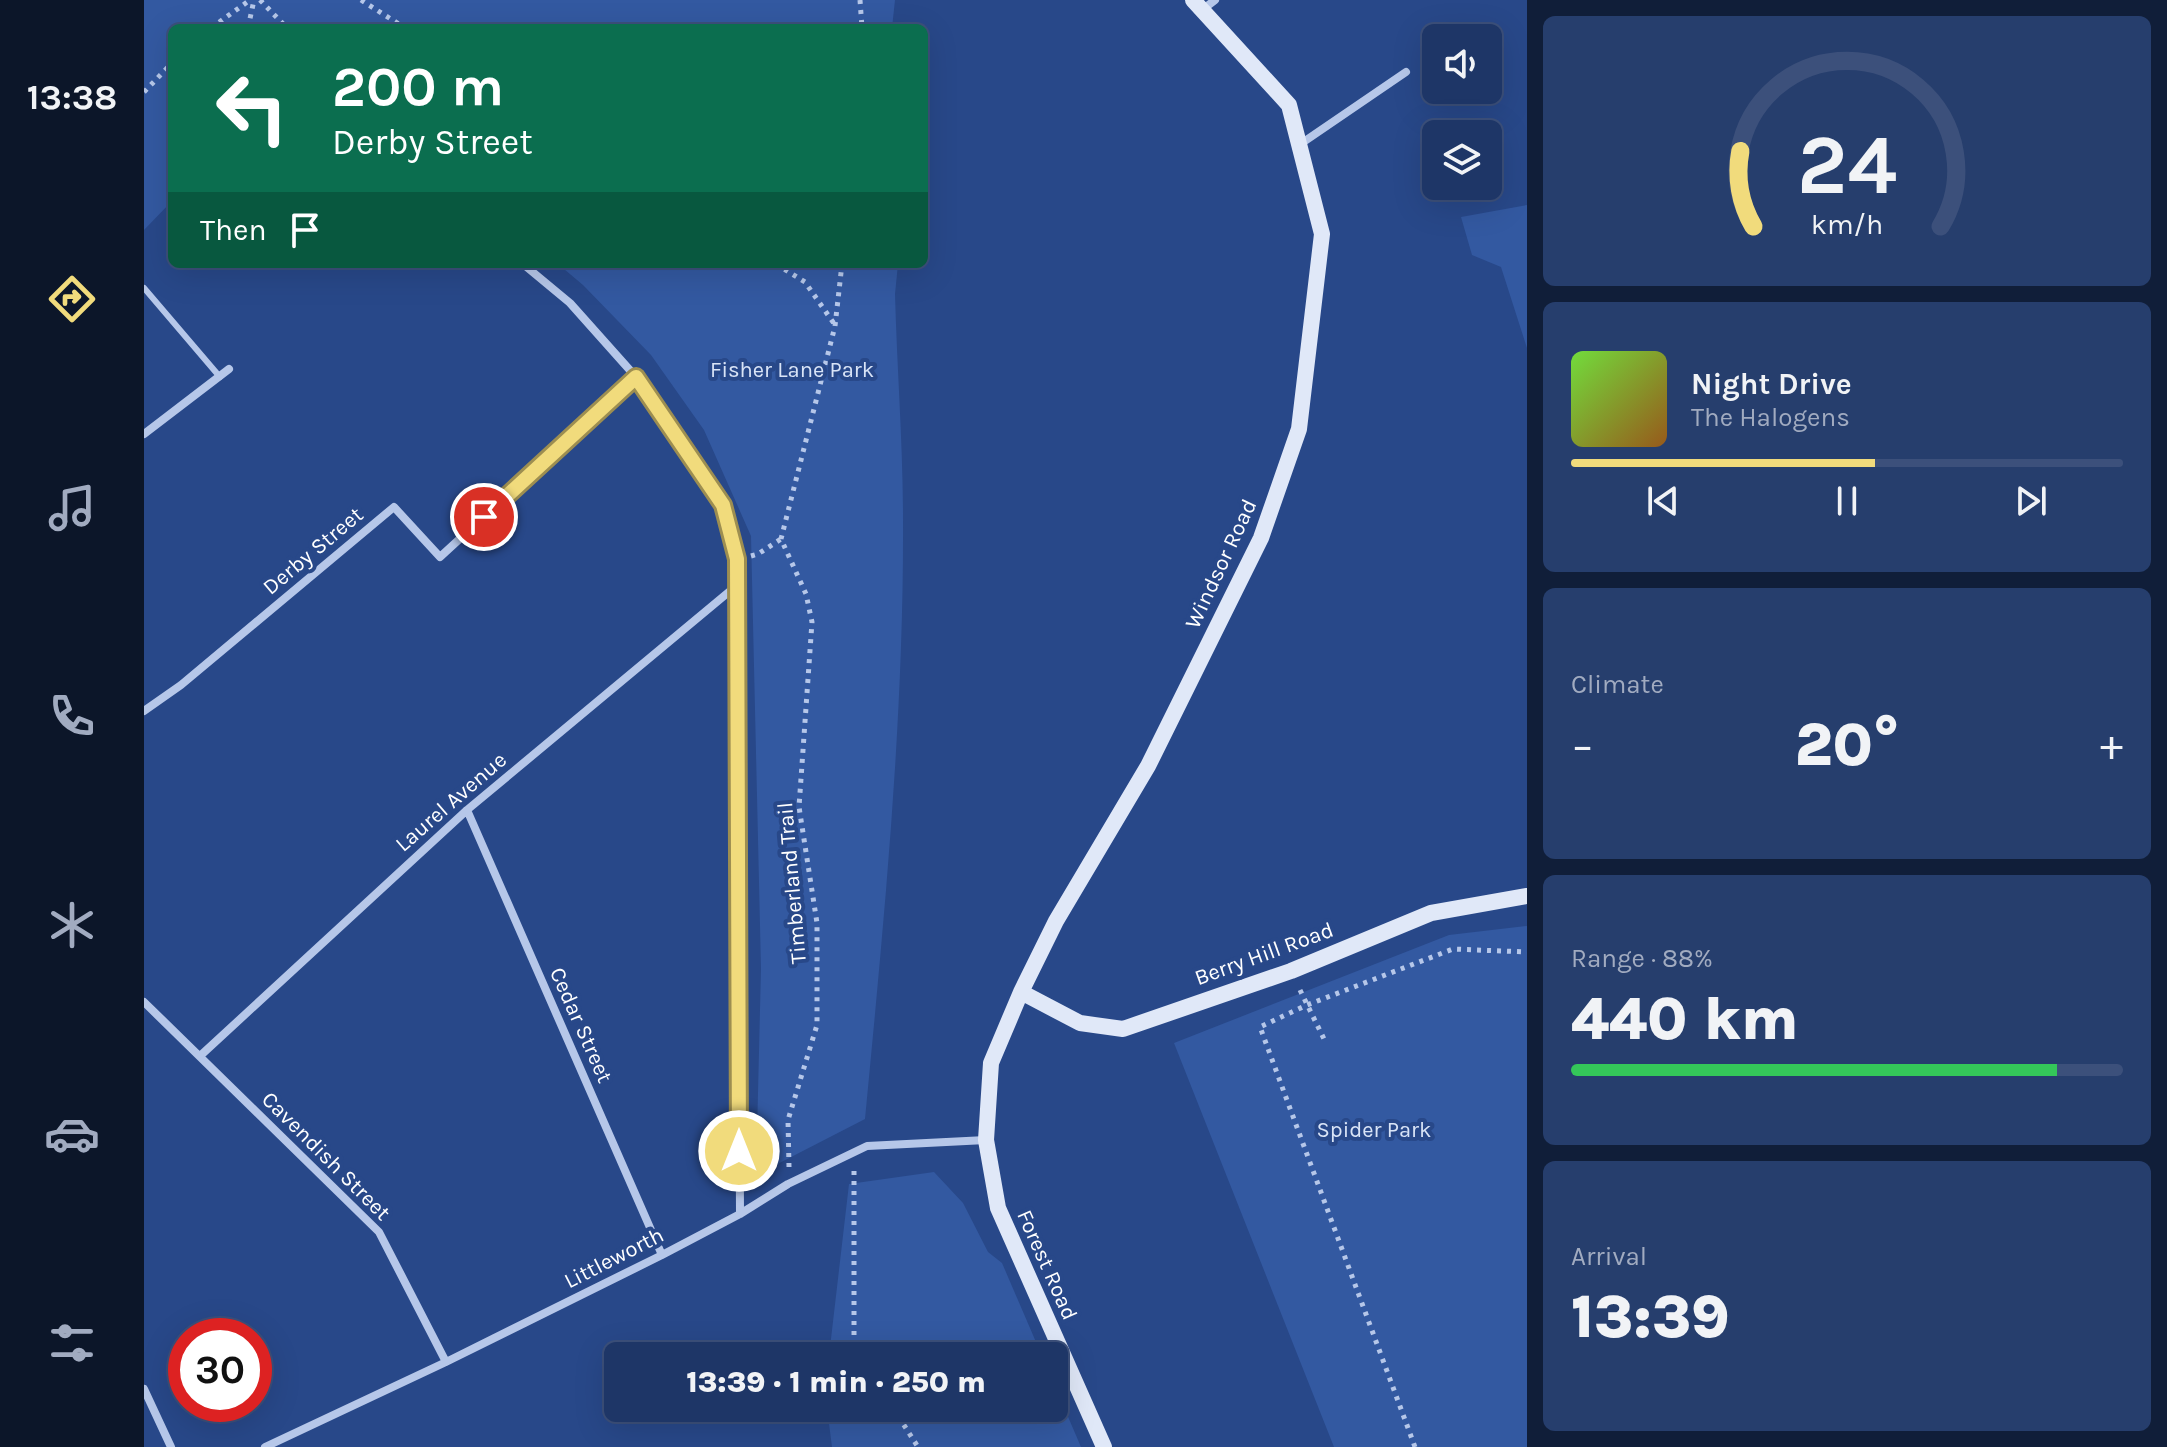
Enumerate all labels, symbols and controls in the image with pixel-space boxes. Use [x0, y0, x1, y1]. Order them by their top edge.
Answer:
map controls [1422, 24, 1502, 200]
button: sound [1422, 24, 1502, 104]
text: 200 m [332, 54, 504, 119]
icon: left [200, 56, 304, 160]
text: 13:38 [27, 76, 117, 118]
text: 24 [1797, 117, 1897, 214]
button: layers [1422, 120, 1502, 200]
text: Derby Street [332, 121, 533, 163]
icon: arrive [283, 208, 327, 252]
text: km/h [1811, 208, 1883, 241]
text: Then [200, 212, 267, 248]
icon: directions [44, 271, 100, 327]
park label: Fisher Lane Park [710, 357, 874, 383]
text: Night Drive [1691, 366, 1852, 402]
text: The Halogens [1691, 402, 1850, 433]
icon: previous [1641, 479, 1685, 523]
icon: pause [1825, 479, 1869, 523]
icon: next [2009, 479, 2053, 523]
icon: music [44, 480, 100, 536]
pin [450, 483, 518, 551]
icon: arrive [462, 495, 506, 539]
street label: Windsor Road [1180, 495, 1262, 633]
street label: Derby Street [258, 502, 368, 600]
text: Climate [1571, 669, 1664, 700]
icon: phone [44, 688, 100, 744]
text: 20° [1795, 710, 1899, 780]
text: − [1571, 720, 1594, 771]
text: + [2100, 720, 2123, 771]
street label: Laurel Avenue [390, 747, 512, 857]
street label: Timberland Trail [772, 801, 812, 965]
icon: climate [44, 897, 100, 953]
street label: Berry Hill Road [1191, 917, 1337, 991]
text: Range · 88% [1571, 943, 1713, 974]
street label: Cedar Street [544, 963, 618, 1087]
text: 440 km [1571, 984, 1799, 1054]
street label: Cavendish Street [256, 1086, 396, 1226]
icon: car [44, 1106, 100, 1162]
position arrow [697, 1109, 781, 1193]
park label: Spider Park [1317, 1117, 1431, 1143]
street label: Forest Road [1011, 1206, 1083, 1324]
street label: Littleworth [560, 1222, 668, 1294]
text: Arrival [1571, 1241, 1647, 1272]
text: 13:39 [1571, 1282, 1730, 1352]
icon: filters [44, 1315, 100, 1371]
speed limit sign: 30 [168, 1318, 272, 1422]
text: 13:39 · 1 min · 250 m [686, 1364, 986, 1400]

